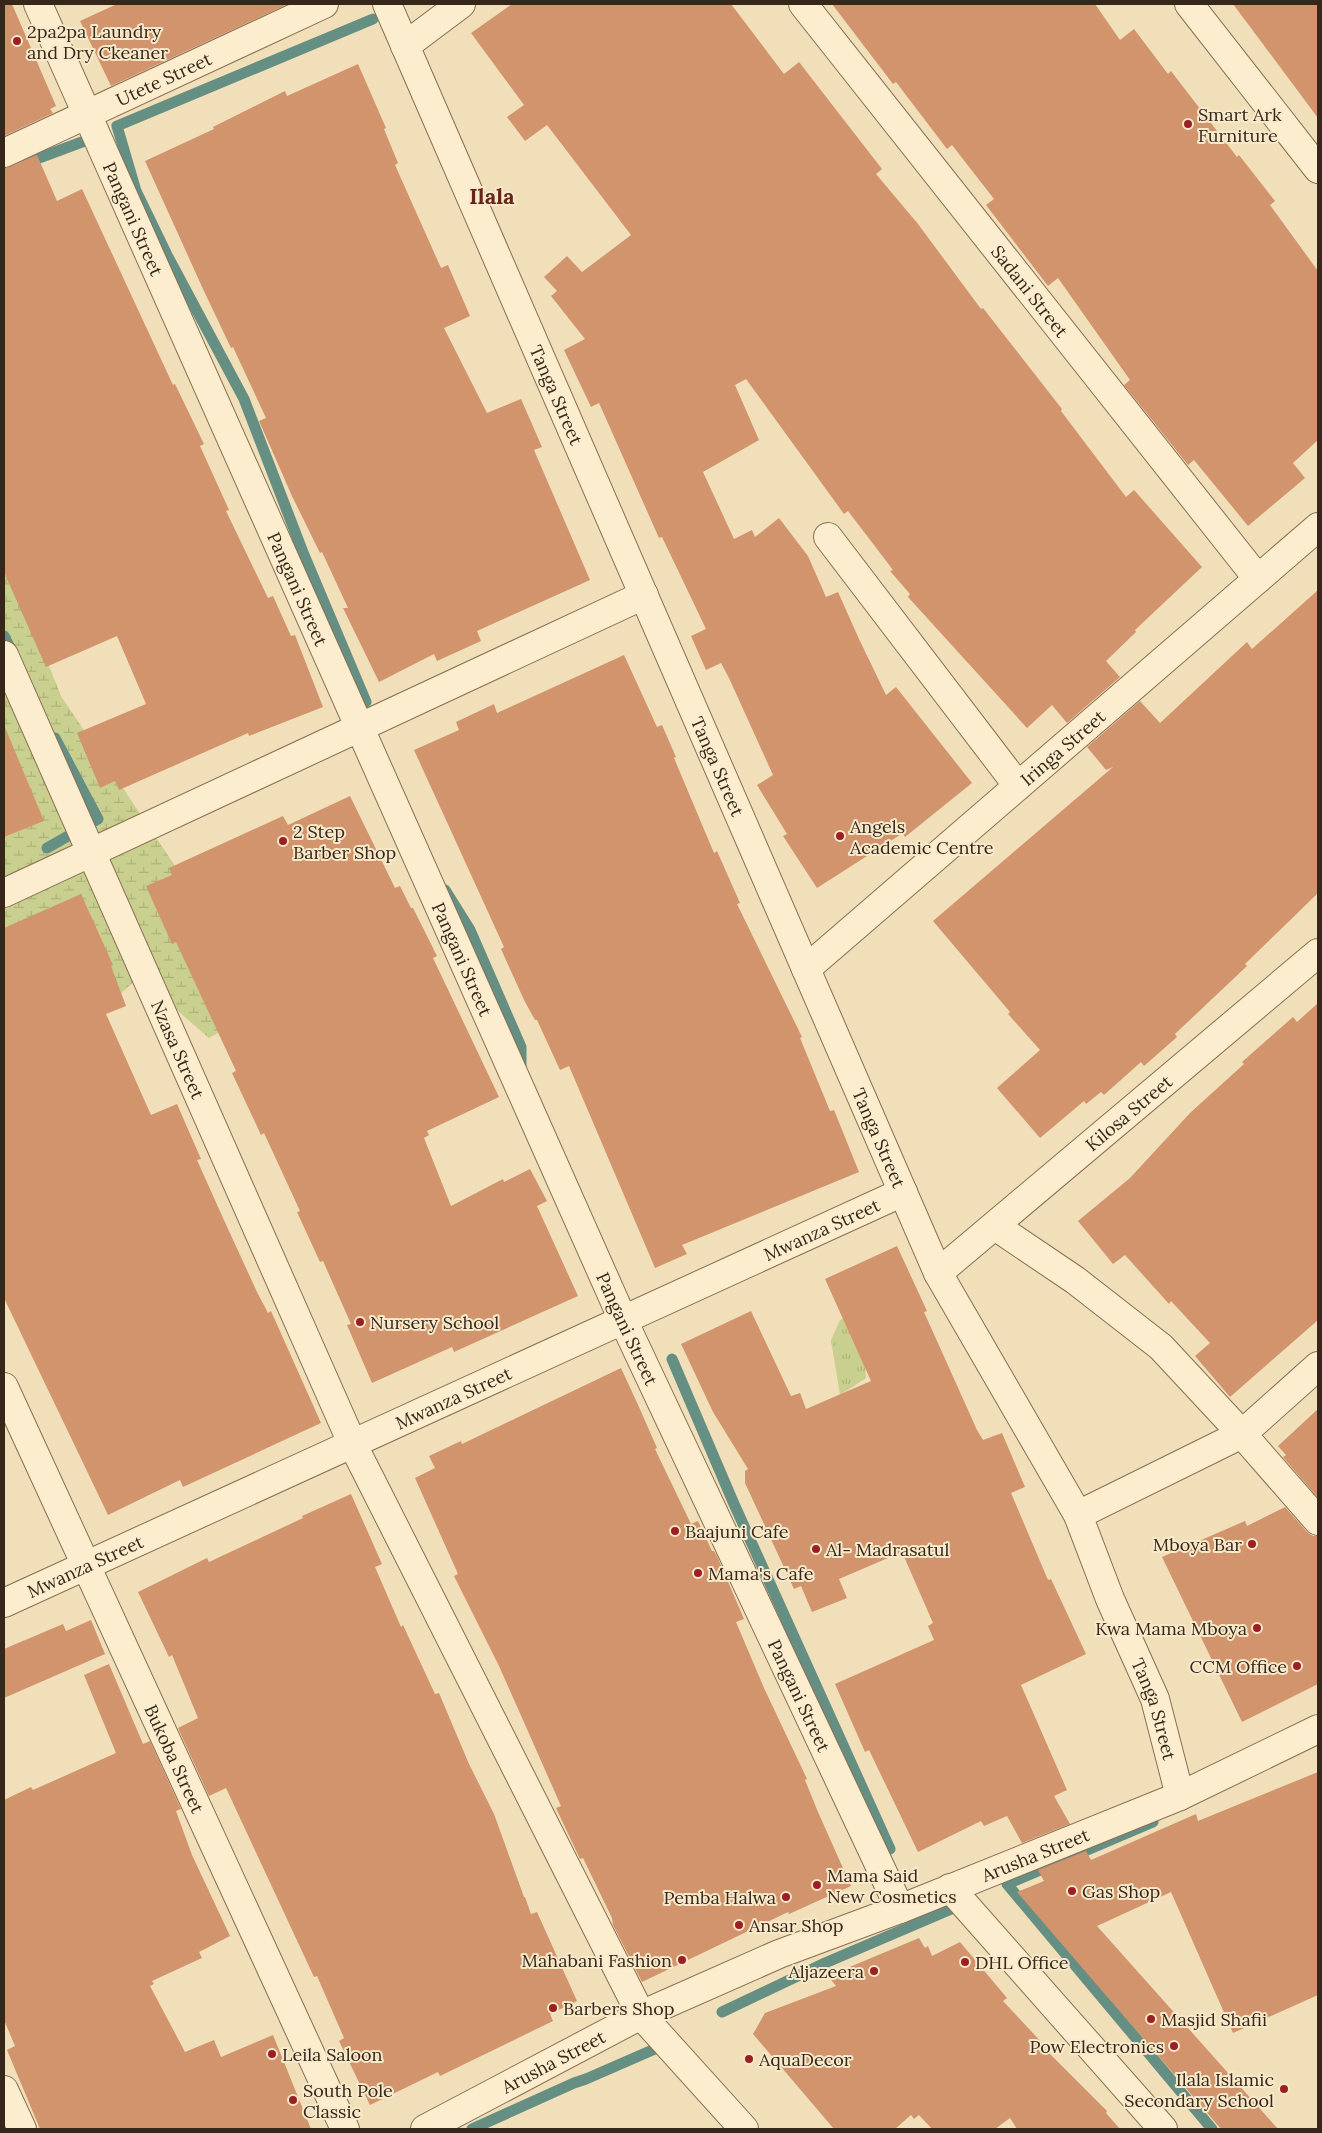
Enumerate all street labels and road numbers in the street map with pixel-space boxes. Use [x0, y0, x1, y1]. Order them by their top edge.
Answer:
street label: Utete Street [112, 47, 215, 111]
street label: Pangani Street [98, 158, 169, 279]
street label: Sadani Street [987, 240, 1074, 342]
street label: Tanga Street [525, 341, 588, 448]
street label: Pangani Street [263, 528, 333, 649]
street label: Iringa Street [1015, 705, 1110, 790]
street label: Tanga Street [686, 713, 750, 820]
street label: Pangani Street [427, 898, 498, 1019]
street label: Nzasa Street [146, 996, 210, 1102]
street label: Kilosa Street [1080, 1070, 1177, 1156]
street label: Tanga Street [848, 1084, 911, 1191]
street label: Mwanza Street [760, 1193, 883, 1266]
street label: Pangani Street [592, 1269, 664, 1389]
street label: Mwanza Street [392, 1361, 515, 1434]
street label: Mwanza Street [23, 1530, 147, 1602]
street label: Pangani Street [763, 1635, 836, 1756]
street label: Tanga Street [1127, 1654, 1182, 1763]
street label: Bukoba Street [140, 1700, 210, 1817]
street label: Arusha Street [977, 1822, 1092, 1887]
street label: Arusha Street [497, 2025, 609, 2099]

